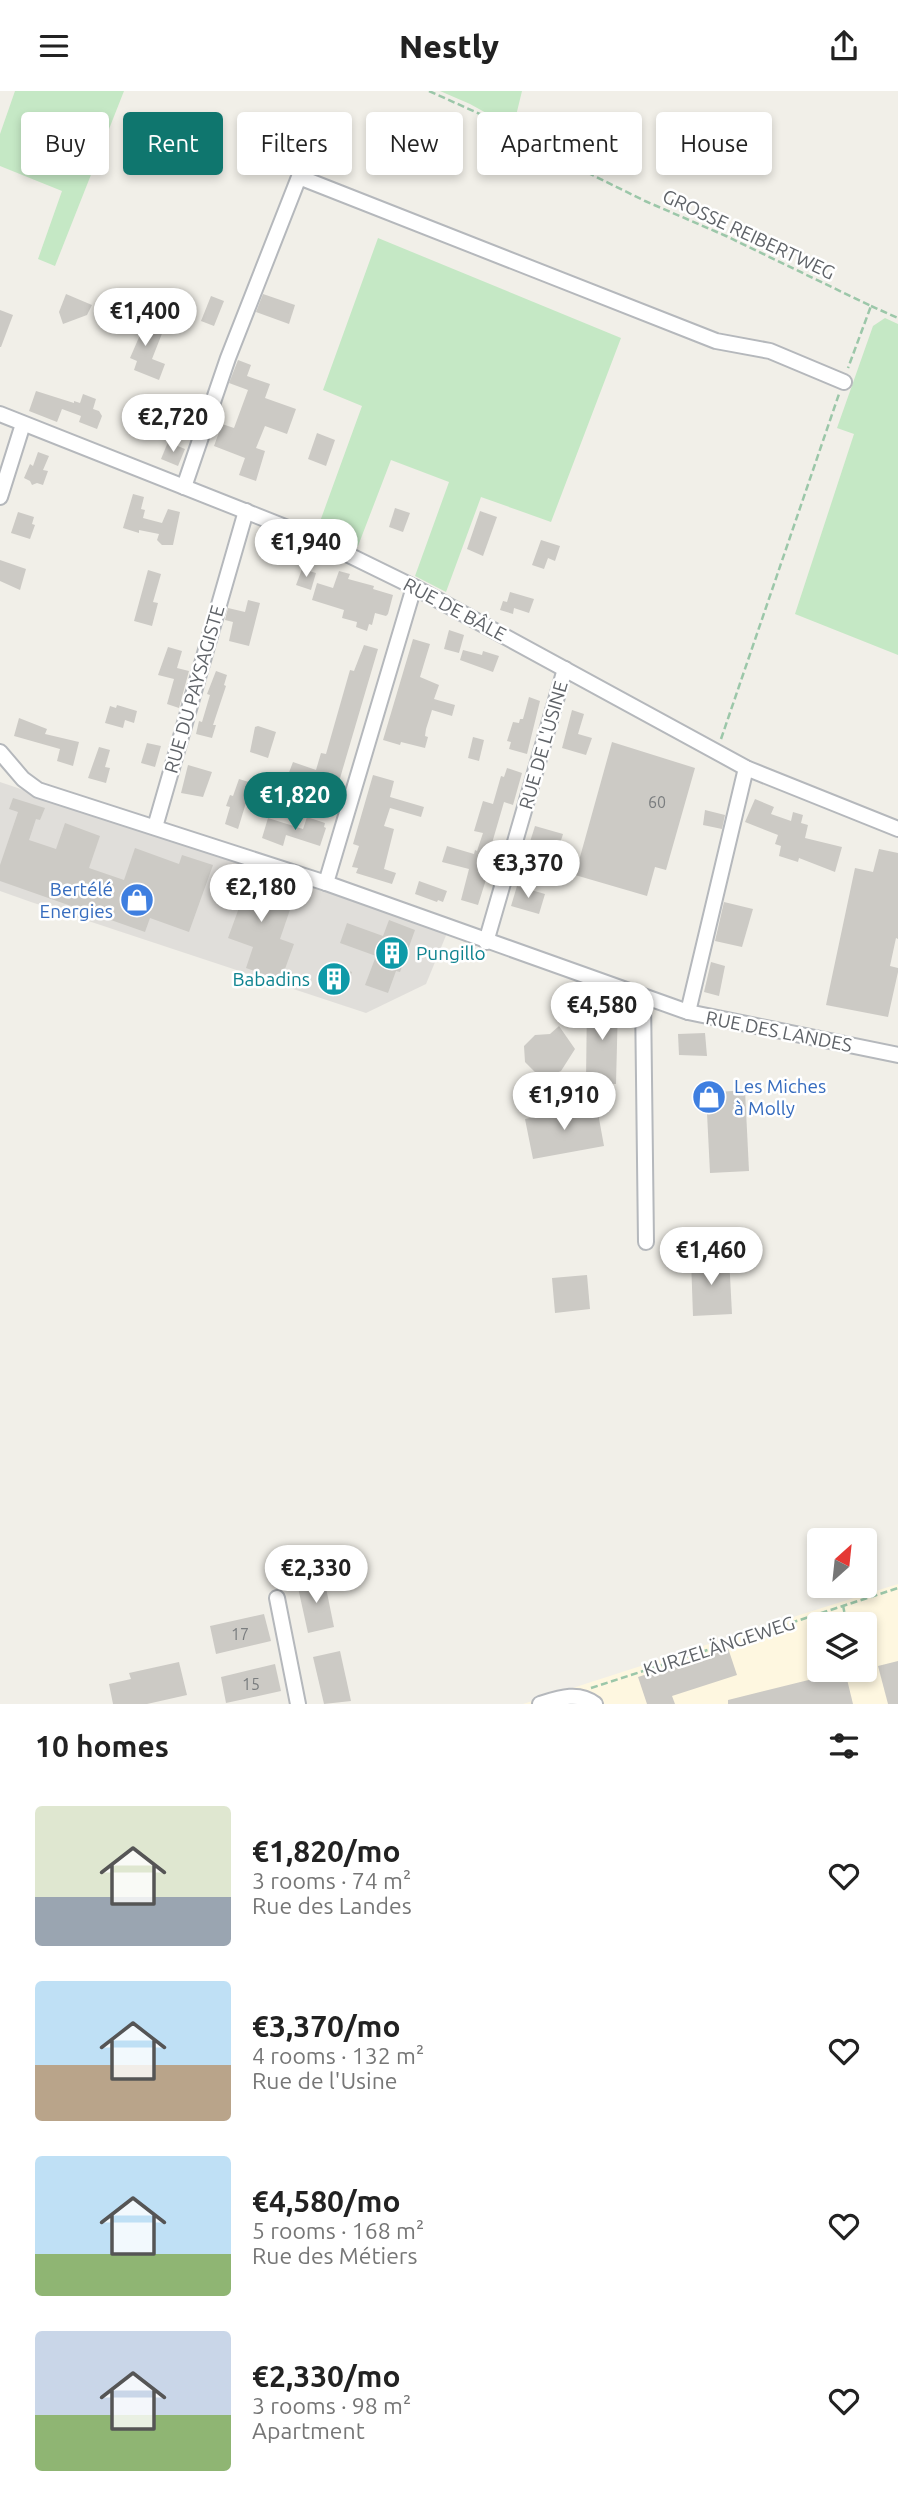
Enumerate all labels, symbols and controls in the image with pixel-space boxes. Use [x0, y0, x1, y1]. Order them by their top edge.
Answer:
icon: menu [35, 27, 73, 65]
icon: share [825, 27, 863, 65]
text: Nestly [399, 28, 499, 64]
chip: Buy [21, 112, 109, 175]
chip: Rent [123, 112, 223, 175]
chip: Filters [237, 112, 352, 175]
chip: New [366, 112, 463, 175]
chip: Apartment [477, 112, 642, 175]
chip: House [656, 112, 772, 175]
street label: GROSSE REIBERTWEG [659, 184, 839, 284]
pin: €1,400 [88, 289, 202, 348]
text: €1,400 [110, 298, 180, 323]
pin: €2,720 [116, 395, 230, 454]
text: €2,720 [138, 404, 208, 429]
pin: €1,940 [249, 519, 363, 579]
text: €1,940 [271, 529, 341, 554]
street label: RUE DE BÂLE [400, 573, 510, 645]
street label: RUE DU PAYSAGISTE [159, 602, 229, 776]
street label: RUE DE L'USINE [514, 678, 572, 812]
pin: €1,820 [238, 773, 352, 832]
text: €1,820 [260, 782, 330, 807]
house number: 60 [648, 793, 666, 811]
pin: €3,370 [471, 841, 585, 900]
text: €3,370 [493, 850, 563, 875]
pin: €2,180 [204, 865, 318, 924]
text: €2,180 [226, 874, 296, 899]
place label: Bertélé Energies [40, 878, 113, 922]
shop icon: Bertélé Energies [118, 881, 156, 919]
building icon: Pungillo [373, 934, 411, 972]
place label: Pungillo [416, 942, 486, 964]
building icon: Babadins [315, 960, 353, 998]
place label: Babadins [232, 968, 310, 990]
pin: €4,580 [545, 983, 659, 1042]
text: €4,580 [567, 992, 637, 1017]
street label: RUE DES LANDES [704, 1006, 854, 1056]
pin: €1,910 [507, 1073, 621, 1132]
place label: Les Miches à Molly [734, 1075, 826, 1119]
shop icon: Les Miches à Molly [690, 1078, 728, 1116]
text: €1,910 [529, 1082, 599, 1107]
pin: €1,460 [654, 1227, 768, 1287]
text: €1,460 [676, 1237, 746, 1262]
north arrow [807, 1528, 877, 1598]
map controls [807, 1528, 877, 1682]
pin: €2,330 [259, 1545, 373, 1605]
text: €2,330 [281, 1555, 351, 1580]
street label: KURZELÄNGEWEG [640, 1611, 798, 1681]
button: layers [807, 1612, 877, 1682]
house number: 17 [231, 1625, 249, 1643]
house number: 15 [242, 1675, 260, 1693]
icon: filters [825, 1727, 863, 1765]
text: 10 homes [35, 1729, 169, 1763]
icon: home [91, 1834, 175, 1918]
text: €1,820/mo [252, 1834, 401, 1868]
icon: heart [825, 1857, 863, 1895]
text: 3 rooms · 74 m² [252, 1868, 411, 1893]
text: Rue des Landes [252, 1893, 412, 1918]
icon: home [91, 2009, 175, 2093]
text: €3,370/mo [252, 2009, 401, 2043]
icon: heart [825, 2032, 863, 2070]
text: 4 rooms · 132 m² [252, 2043, 424, 2068]
text: Rue de l'Usine [252, 2068, 398, 2093]
icon: home [91, 2184, 175, 2268]
text: €4,580/mo [252, 2184, 401, 2218]
icon: heart [825, 2207, 863, 2245]
text: 5 rooms · 168 m² [252, 2218, 424, 2243]
text: Rue des Métiers [252, 2243, 418, 2268]
icon: home [91, 2359, 175, 2443]
text: €2,330/mo [252, 2359, 401, 2393]
icon: heart [825, 2382, 863, 2420]
text: 3 rooms · 98 m² [252, 2393, 411, 2418]
text: Apartment [252, 2418, 365, 2443]

